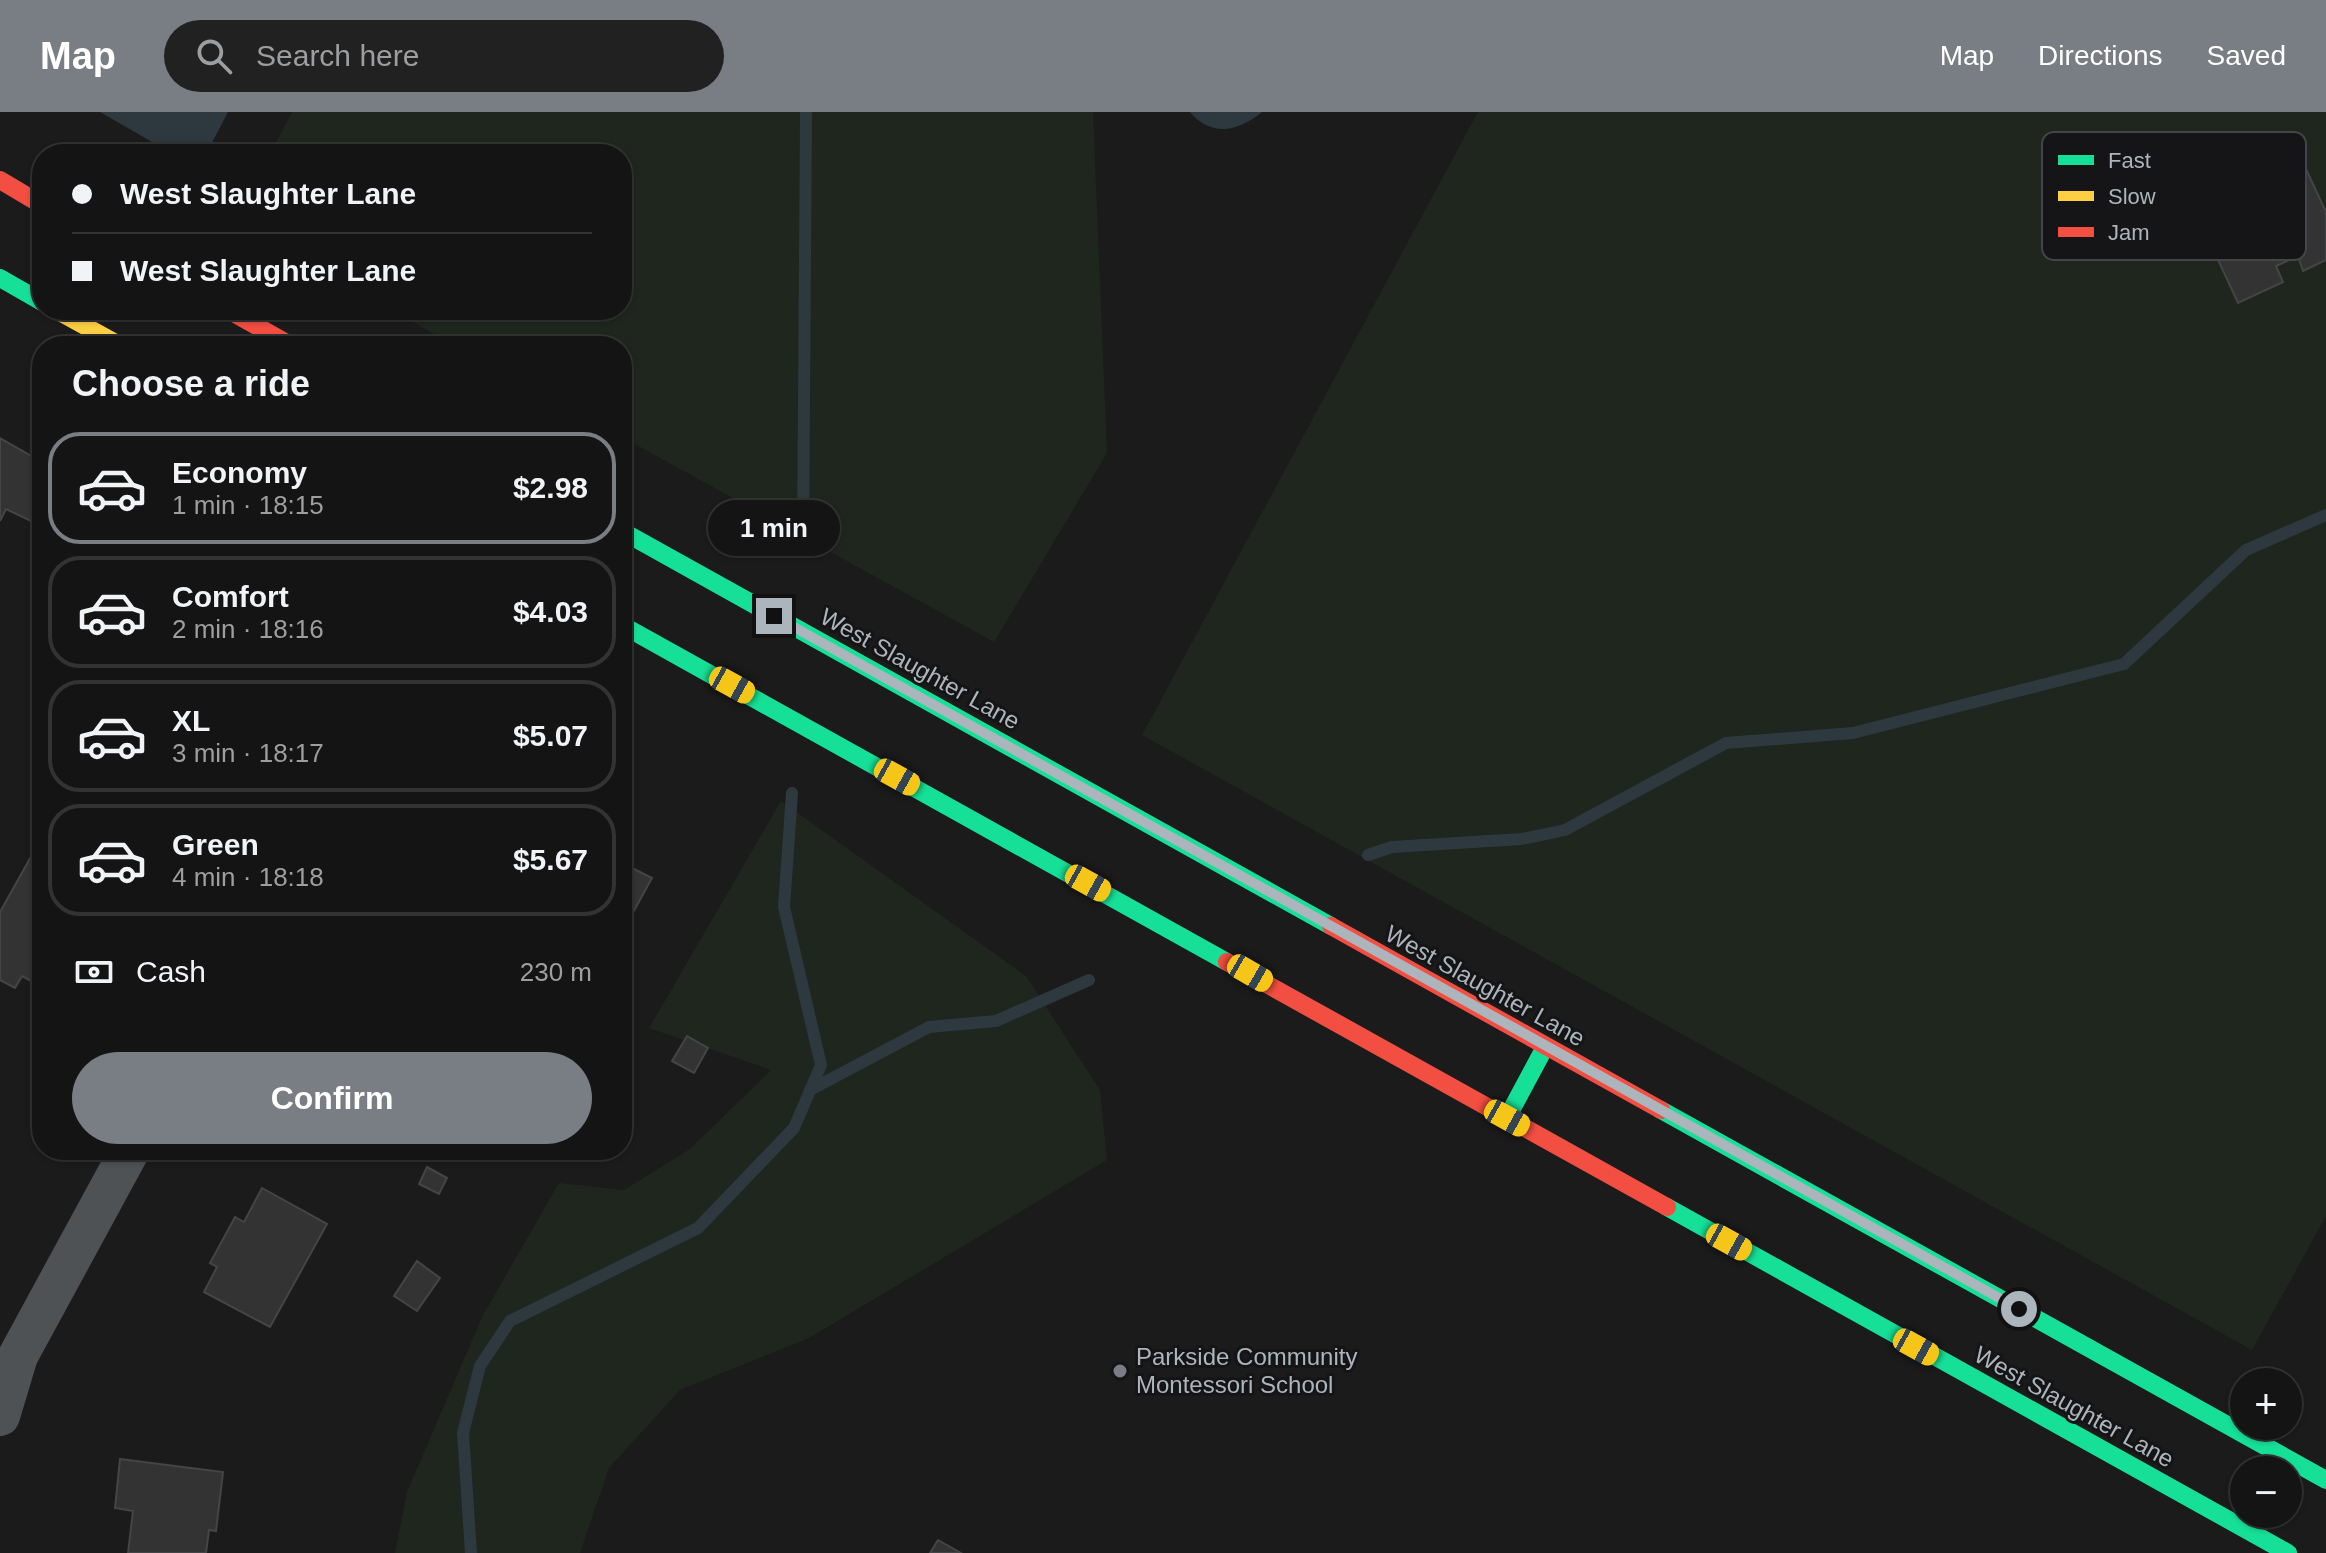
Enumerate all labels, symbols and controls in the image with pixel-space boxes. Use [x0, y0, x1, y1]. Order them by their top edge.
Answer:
search box [164, 20, 724, 92]
icon: search [192, 34, 236, 78]
text: Map [40, 35, 116, 77]
text: Search here [256, 39, 419, 72]
text: Map [1940, 40, 1994, 71]
text: Directions [2038, 40, 2163, 71]
text: Saved [2207, 40, 2286, 71]
legend [2042, 132, 2306, 260]
text: Fast [2108, 148, 2151, 173]
text: West Slaughter Lane [120, 177, 416, 210]
text: Slow [2108, 184, 2156, 209]
text: Jam [2108, 220, 2150, 245]
text: West Slaughter Lane [120, 254, 416, 287]
text: Choose a ride [72, 363, 310, 404]
icon: car [76, 452, 148, 524]
text: Economy [172, 456, 307, 489]
text: $2.98 [513, 471, 588, 504]
text: 1 min · 18:15 [172, 490, 324, 520]
callout: 1 min [708, 500, 840, 556]
text: 1 min [740, 513, 808, 543]
icon: car [76, 576, 148, 648]
text: Comfort [172, 580, 289, 613]
text: $4.03 [513, 595, 588, 628]
route end [756, 598, 792, 634]
street label: West Slaughter Lane [816, 603, 1025, 735]
text: 2 min · 18:16 [172, 614, 324, 644]
car [705, 663, 759, 707]
icon: car [76, 700, 148, 772]
text: XL [172, 704, 210, 737]
text: $5.07 [513, 719, 588, 752]
text: 3 min · 18:17 [172, 738, 324, 768]
car [870, 755, 924, 799]
icon: car [76, 824, 148, 896]
text: Green [172, 828, 259, 861]
text: $5.67 [513, 843, 588, 876]
car [1061, 861, 1115, 905]
text: 4 min · 18:18 [172, 862, 324, 892]
street label: West Slaughter Lane [1381, 920, 1590, 1052]
icon: cash [72, 950, 116, 994]
car [1223, 951, 1277, 995]
text: Cash [136, 955, 206, 988]
text: 230 m [520, 957, 592, 987]
button: Confirm [72, 1052, 592, 1144]
car [1480, 1096, 1534, 1140]
car [1702, 1220, 1756, 1264]
route start [2001, 1291, 2037, 1327]
car [1889, 1325, 1943, 1369]
street label: West Slaughter Lane [1970, 1341, 2179, 1473]
place label: Parkside Community Montessori School [1136, 1343, 1357, 1398]
marker: Parkside Community Montessori School [1111, 1362, 1129, 1380]
map controls [2230, 1368, 2302, 1528]
button: + [2230, 1368, 2302, 1440]
button: − [2230, 1456, 2302, 1528]

